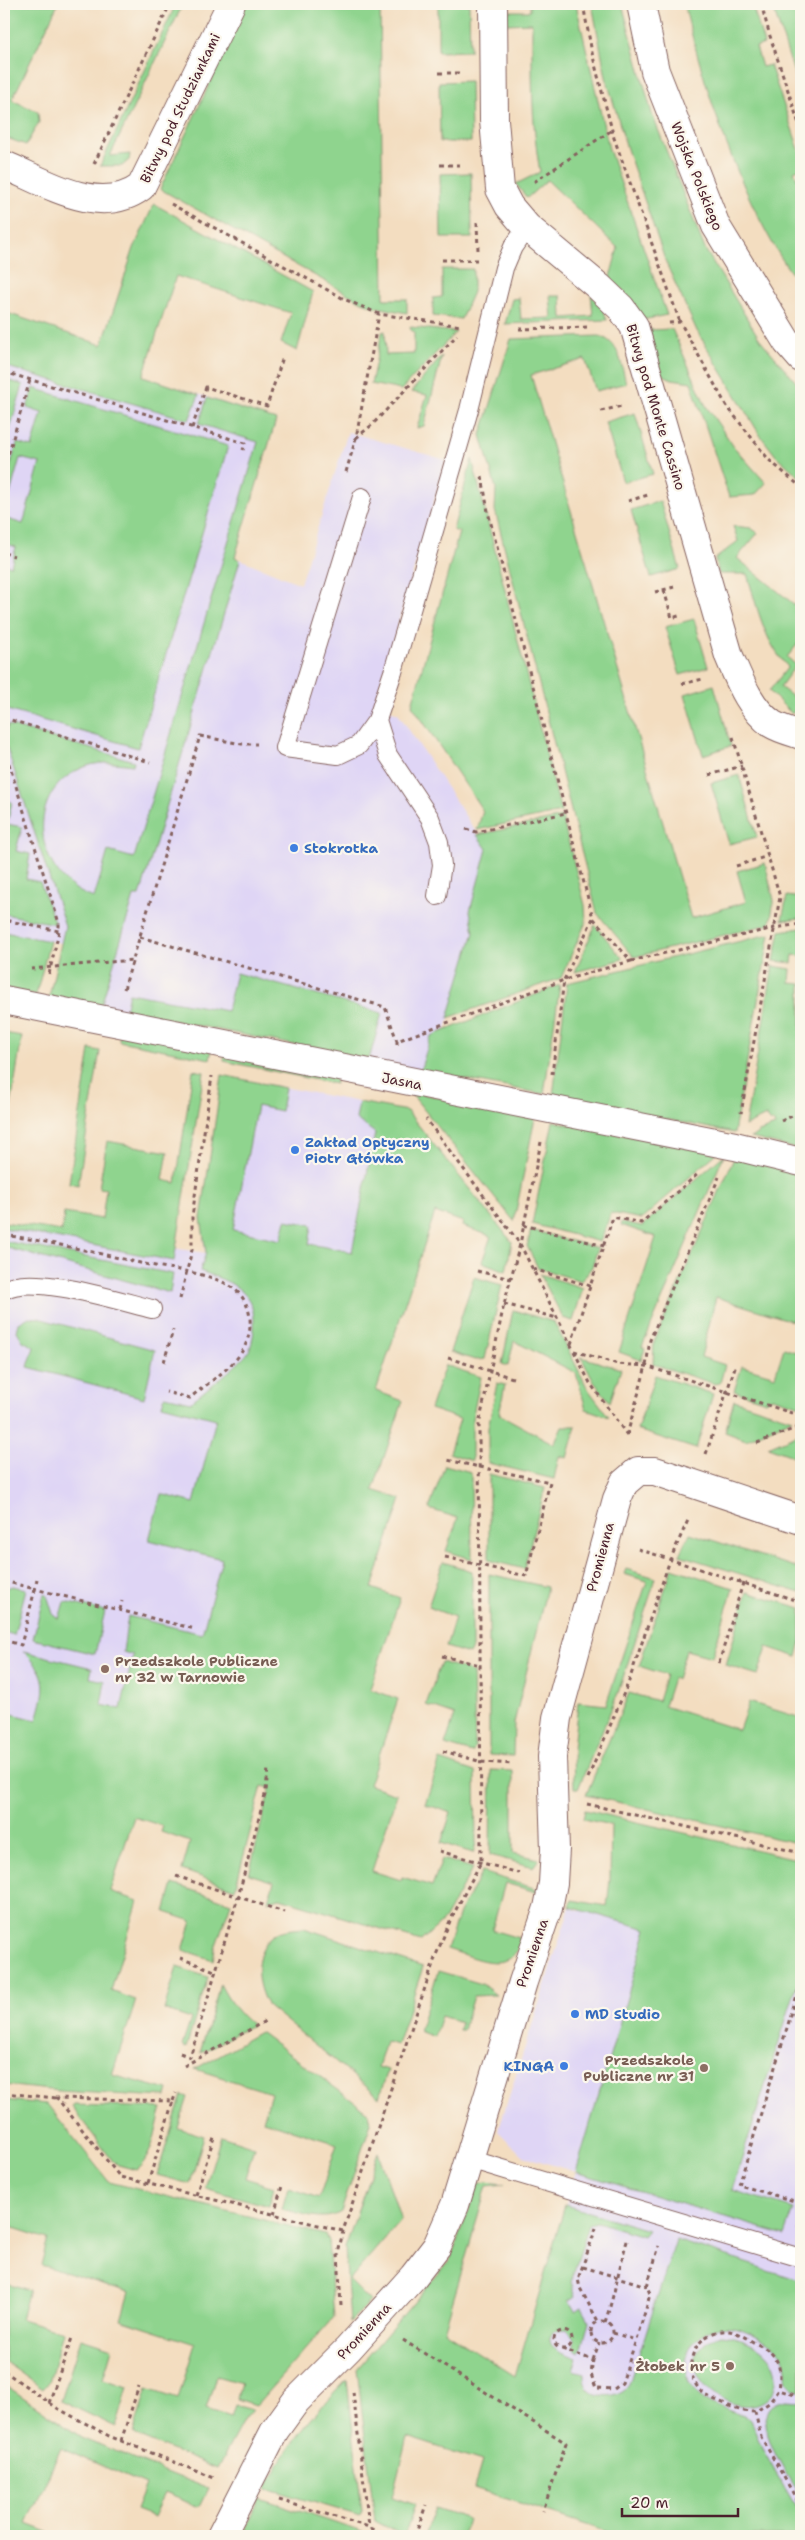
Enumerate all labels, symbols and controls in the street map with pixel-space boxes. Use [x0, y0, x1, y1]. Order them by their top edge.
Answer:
street label: Bitwy pod Studziankami [136, 30, 224, 186]
street label: Wojska Polskiego [667, 119, 727, 233]
street label: Bitwy pod Monte Cassino [622, 322, 690, 492]
place label: Stokrotka [304, 839, 379, 857]
marker: Stokrotka [288, 842, 300, 854]
street label: Jasna [380, 1068, 424, 1094]
place label: Zakład Optyczny Piotr Główka [305, 1133, 429, 1167]
marker: Zakład Optyczny Piotr Główka [289, 1144, 301, 1156]
street label: Promienna [582, 1520, 618, 1594]
place label: Przedszkole Publiczne nr 32 w Tarnowie [115, 1652, 278, 1686]
marker: Przedszkole Publiczne nr 32 w Tarnowie [99, 1663, 111, 1675]
street label: Promienna [512, 1916, 552, 1990]
place label: MD Studio [585, 2005, 660, 2023]
marker: MD Studio [569, 2008, 581, 2020]
place label: Przedszkole Publiczne nr 31 [583, 2051, 694, 2085]
place label: KINGA [504, 2057, 554, 2075]
marker: KINGA [558, 2060, 570, 2072]
marker: Przedszkole Publiczne nr 31 [698, 2062, 710, 2074]
street label: Promienna [333, 2298, 395, 2363]
place label: Żłobek nr 5 [635, 2357, 720, 2375]
marker: Żłobek nr 5 [724, 2360, 736, 2372]
scale bar [622, 2485, 739, 2517]
text: 20 m [630, 2493, 669, 2513]

